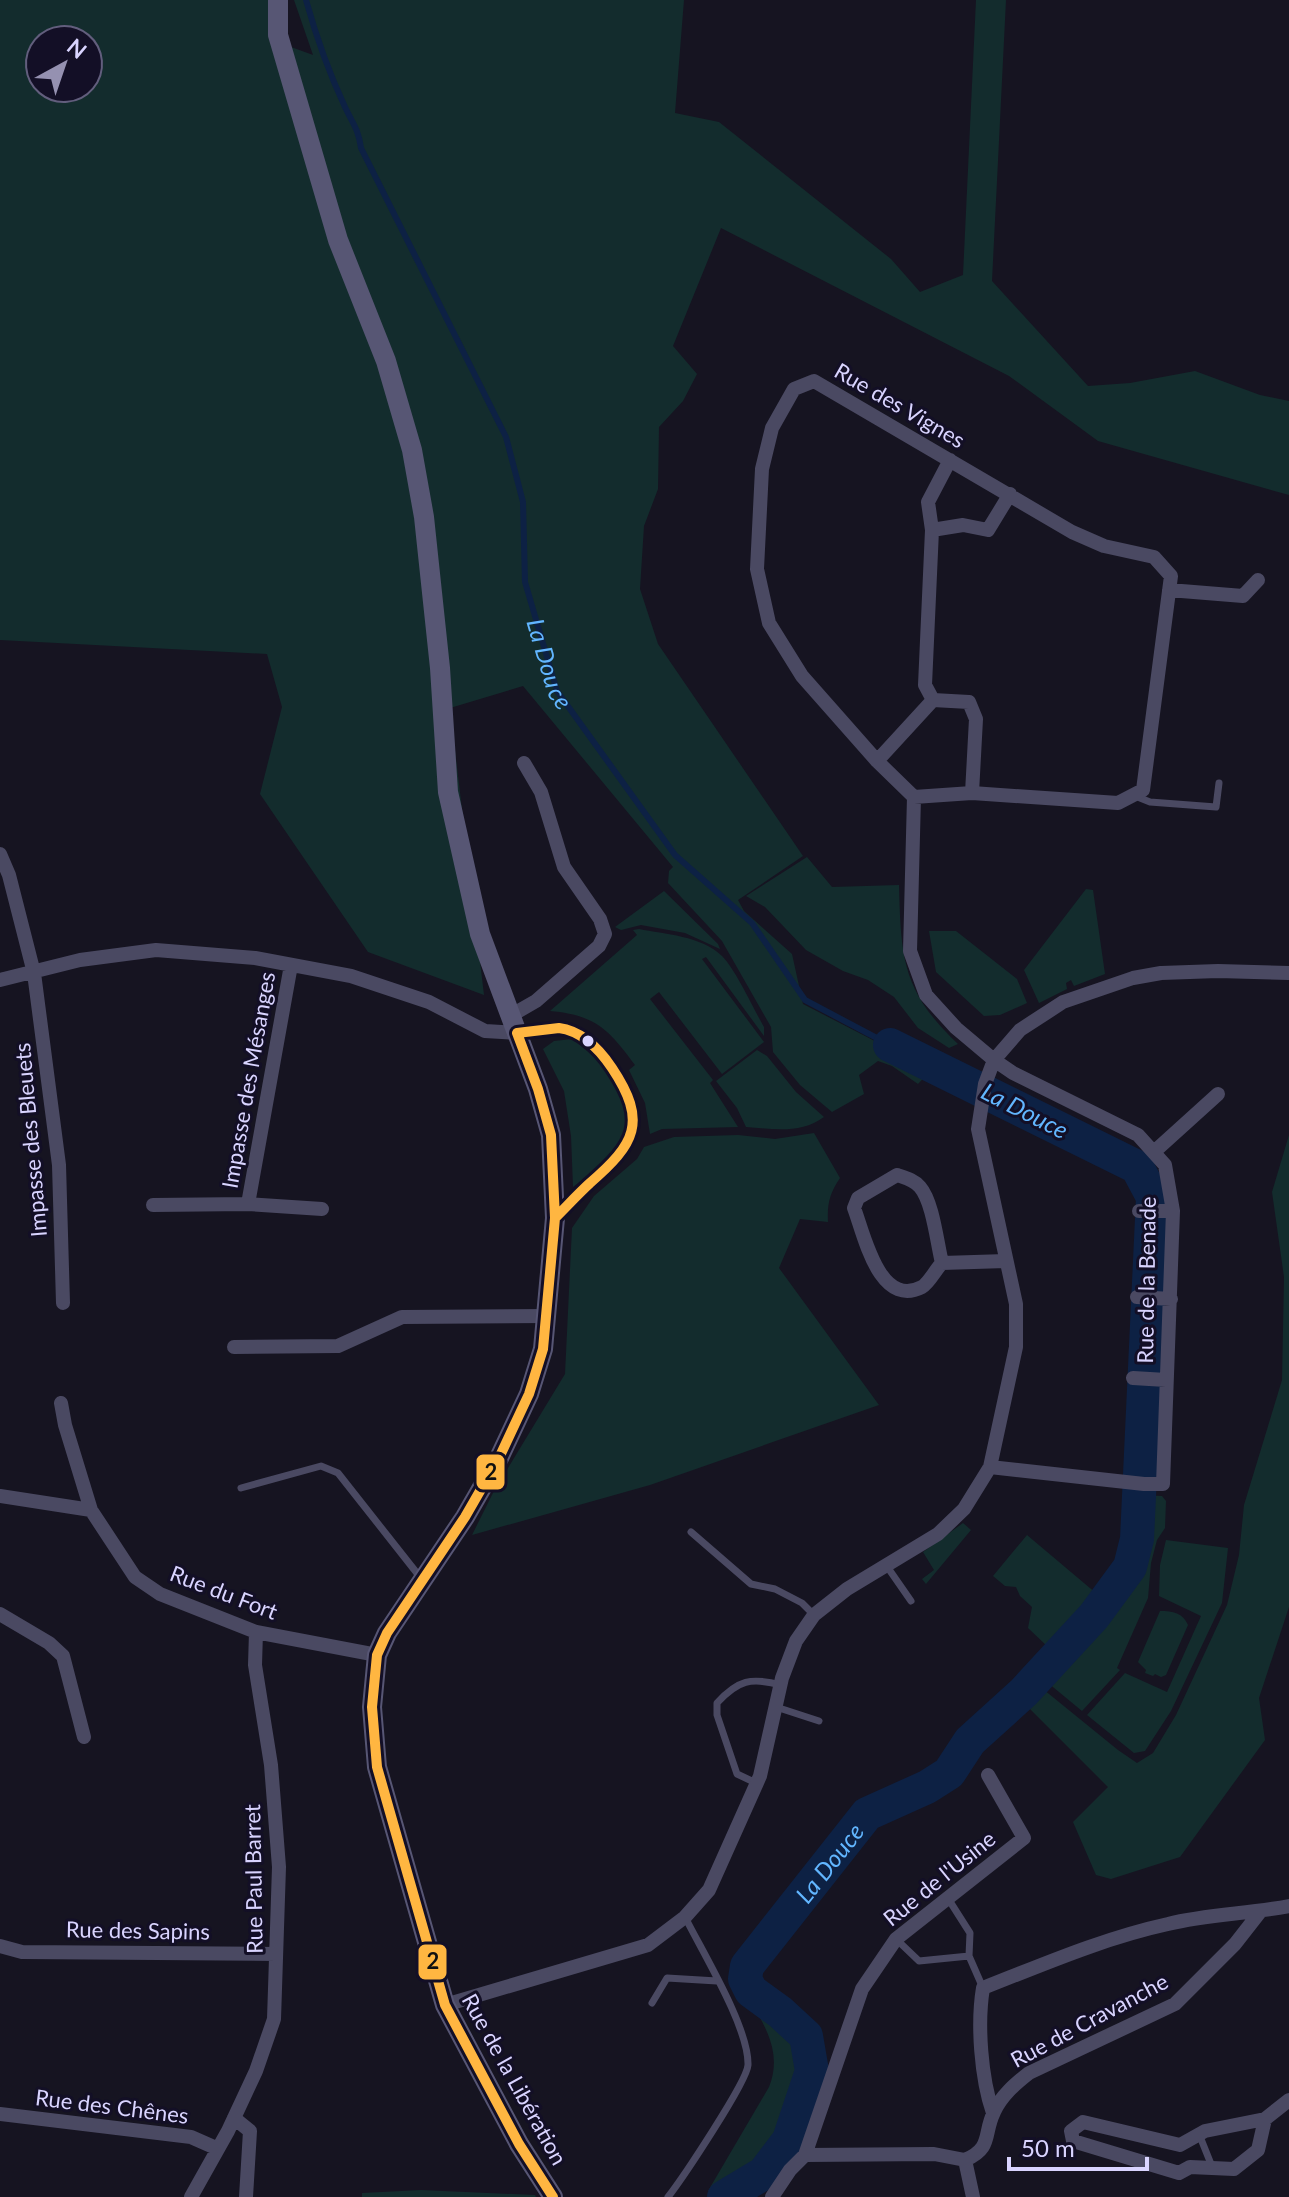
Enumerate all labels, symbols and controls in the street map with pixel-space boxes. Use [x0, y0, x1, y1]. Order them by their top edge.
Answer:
north arrow [24, 24, 104, 104]
text: N [62, 33, 92, 64]
street label: Rue des Vignes [830, 357, 970, 453]
water label: La Douce [522, 615, 579, 714]
street label: Impasse des Mésanges [216, 970, 280, 1190]
unlabelled marker [580, 1033, 596, 1049]
street label: Impasse des Bleuets [8, 1042, 52, 1238]
water label: La Douce [977, 1076, 1073, 1144]
street label: Rue de la Benade [1131, 1196, 1161, 1364]
line badge: 2 [475, 1453, 506, 1491]
text: 2 [485, 1458, 497, 1485]
street label: Rue du Fort [166, 1559, 282, 1625]
street label: Rue Paul Barret [238, 1804, 268, 1954]
water label: La Douce [789, 1817, 869, 1908]
street label: Rue de l'Usine [877, 1825, 1001, 1931]
street label: Rue des Sapins [66, 1915, 210, 1945]
line badge: 2 [417, 1943, 448, 1981]
text: 2 [427, 1947, 439, 1974]
street label: Rue de Cravanche [1006, 1967, 1172, 2073]
street label: Rue de la Libération [457, 1989, 573, 2169]
street label: Rue des Chênes [34, 2083, 190, 2129]
scale bar [1009, 2121, 1147, 2171]
text: 50 m [1021, 2133, 1075, 2162]

